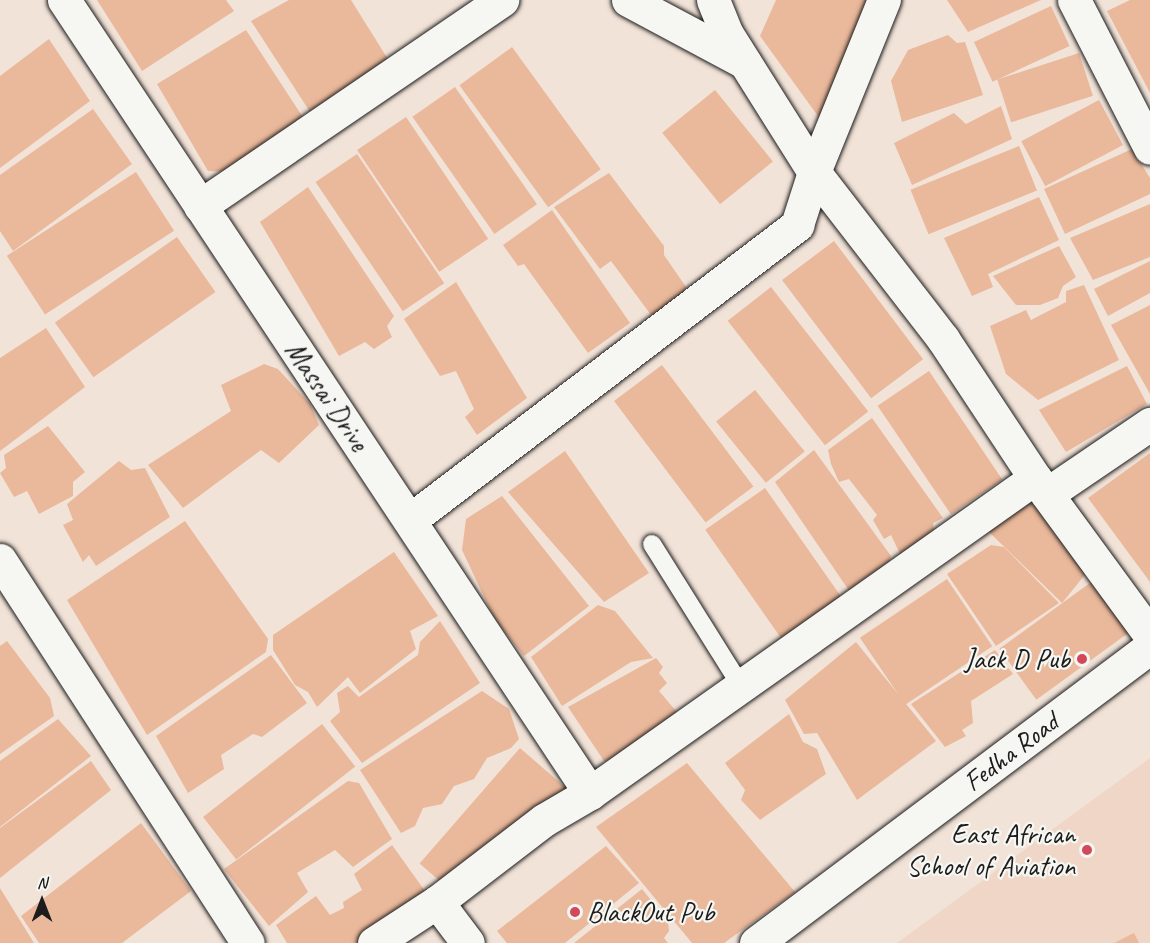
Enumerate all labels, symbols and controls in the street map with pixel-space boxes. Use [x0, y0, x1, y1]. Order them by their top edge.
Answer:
street label: Massai Drive [278, 335, 376, 457]
place label: Jack D Pub [965, 642, 1070, 676]
marker: Jack D Pub [1075, 652, 1089, 666]
street label: Fedha Road [957, 705, 1065, 799]
place label: East African School of Aviation [906, 817, 1075, 883]
marker: East African School of Aviation [1080, 843, 1094, 857]
north arrow [12, 871, 72, 931]
text: N [37, 873, 47, 893]
place label: BlackOut Pub [587, 895, 714, 929]
marker: BlackOut Pub [568, 905, 582, 919]

